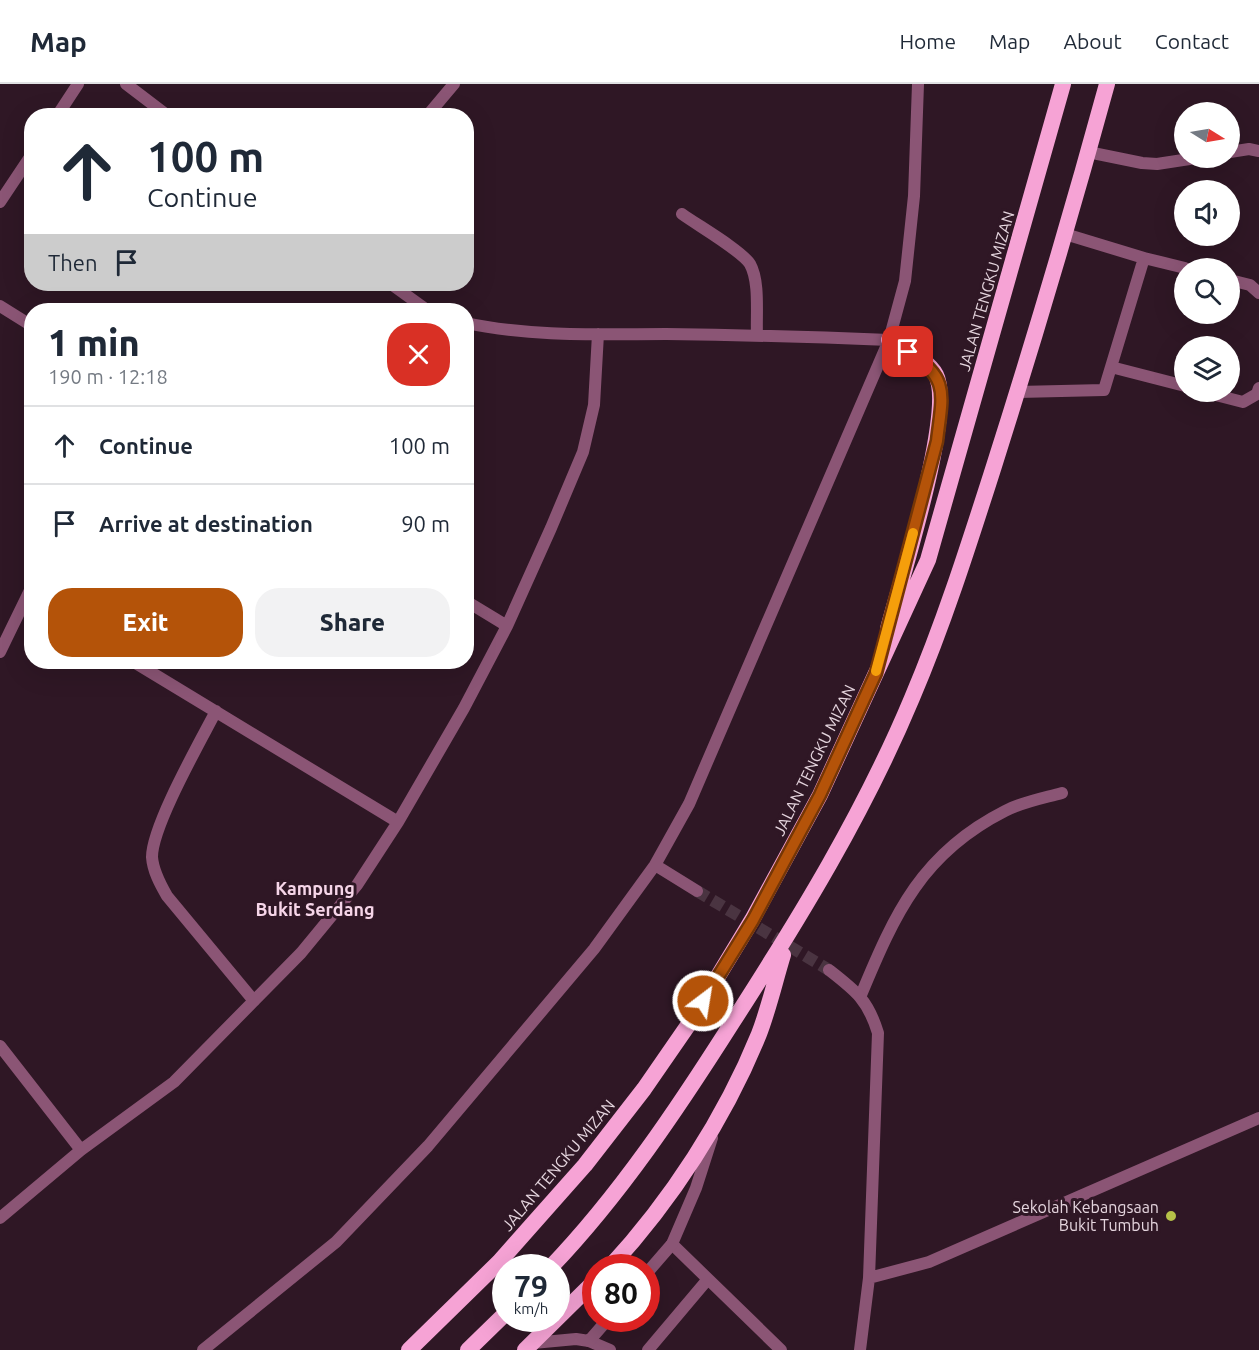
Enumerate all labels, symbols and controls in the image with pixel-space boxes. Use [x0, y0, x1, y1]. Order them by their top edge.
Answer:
text: Map [30, 26, 87, 57]
text: Home [899, 29, 956, 53]
text: Map [989, 29, 1030, 53]
text: About [1063, 29, 1122, 53]
text: Contact [1155, 29, 1229, 53]
north arrow [1174, 102, 1240, 168]
map controls [1174, 102, 1240, 402]
icon: ahead [48, 132, 126, 210]
text: 100 m [147, 133, 264, 180]
button: sound [1174, 180, 1240, 246]
text: Continue [147, 182, 258, 212]
street label: JALAN TENGKU MIZAN [955, 209, 1017, 373]
icon: arrive [110, 246, 143, 279]
text: Then [48, 250, 98, 275]
button: search [1174, 258, 1240, 324]
text: 1 min [48, 322, 140, 363]
button: close [387, 323, 450, 386]
pin [882, 326, 933, 377]
icon: arrive [891, 335, 924, 368]
button: layers [1174, 336, 1240, 402]
text: 190 m · 12:18 [48, 365, 168, 388]
icon: ahead [48, 429, 81, 462]
text: Continue [99, 433, 193, 458]
text: 100 m [389, 433, 450, 458]
icon: arrive [48, 507, 81, 540]
text: Arrive at destination [99, 511, 313, 536]
text: 90 m [401, 511, 450, 536]
button: Exit [48, 588, 243, 657]
button: Share [255, 588, 450, 657]
street label: JALAN TENGKU MIZAN [770, 682, 858, 838]
district label: Kampung Bukit Serdang [255, 878, 375, 919]
position arrow [671, 969, 735, 1033]
street label: JALAN TENGKU MIZAN [498, 1096, 618, 1234]
place label: Sekolah Kebangsaan Bukit Tumbuh [1013, 1198, 1159, 1234]
marker: Sekolah Kebangsaan Bukit Tumbuh [1164, 1209, 1178, 1223]
speed limit sign: 80 [582, 1254, 660, 1332]
text: 79 [514, 1269, 548, 1303]
text: km/h [514, 1300, 548, 1317]

